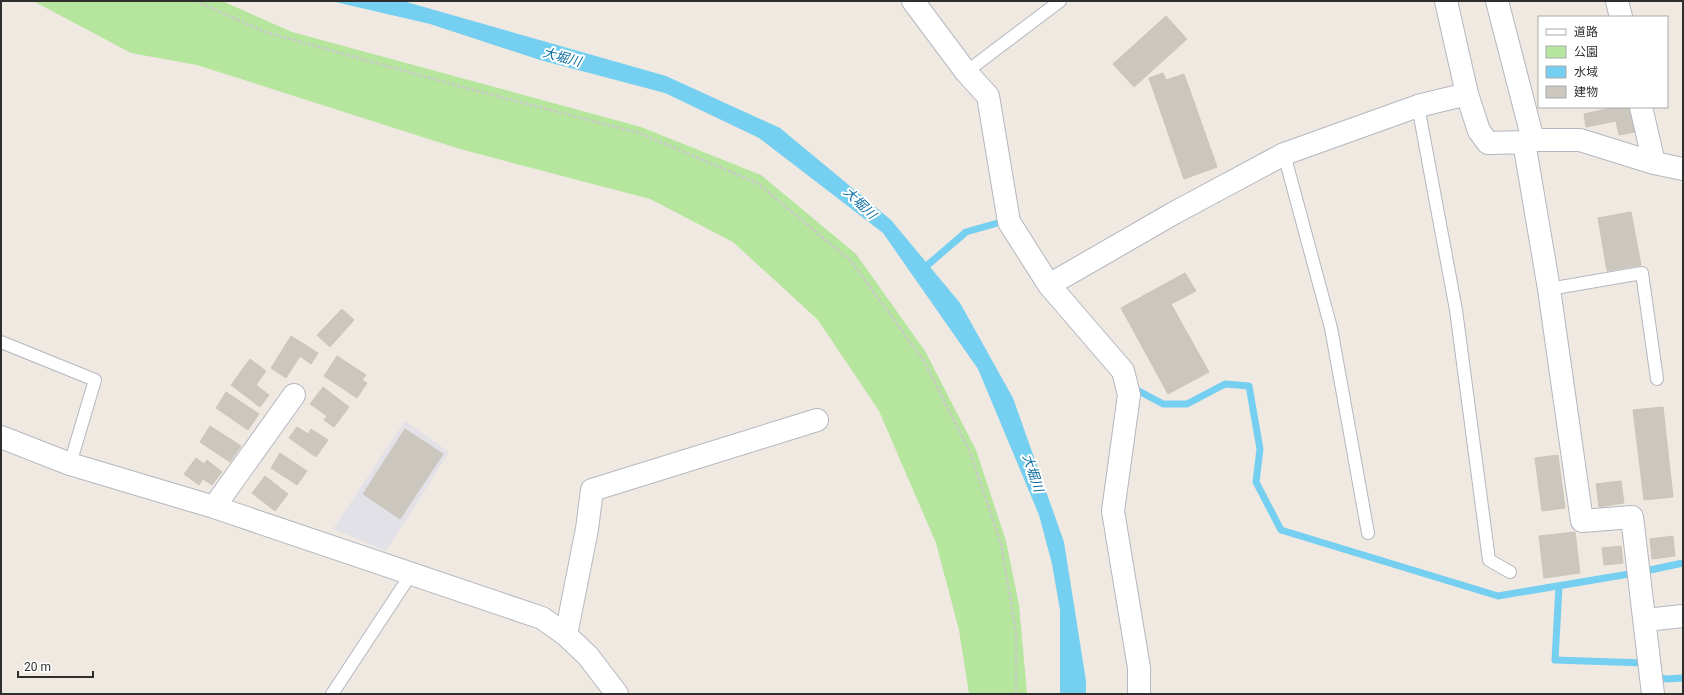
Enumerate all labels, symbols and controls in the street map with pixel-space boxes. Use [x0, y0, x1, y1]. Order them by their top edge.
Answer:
legend [1538, 16, 1668, 108]
text: 道路 [1574, 25, 1598, 39]
water label: 大堀川 [541, 45, 585, 70]
text: 公園 [1574, 45, 1598, 59]
text: 水域 [1574, 65, 1598, 79]
text: 建物 [1574, 85, 1598, 99]
water label: 大堀川 [841, 184, 881, 223]
water label: 大堀川 [1020, 452, 1047, 496]
scale bar [18, 653, 93, 679]
text: 20 m [24, 660, 51, 674]

